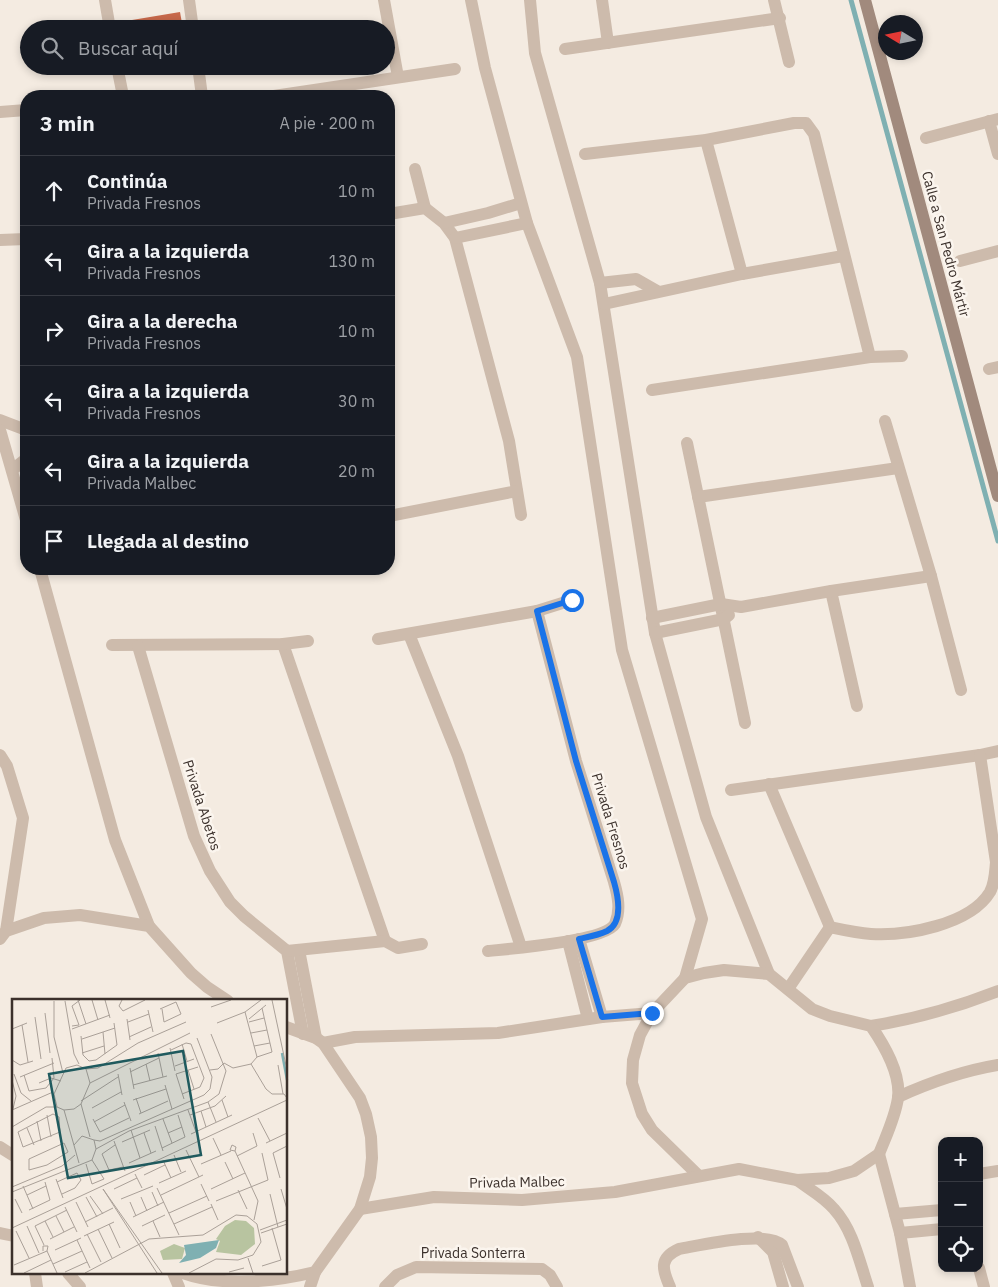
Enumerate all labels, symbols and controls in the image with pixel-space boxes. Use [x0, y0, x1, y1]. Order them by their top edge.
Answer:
north arrow [878, 15, 923, 60]
search box [20, 20, 395, 75]
icon: search [38, 34, 66, 62]
text: Buscar aquí [78, 36, 178, 60]
text: 3 min [40, 109, 95, 137]
text: A pie · 200 m [280, 113, 375, 133]
text: Continúa [87, 169, 168, 193]
street label: Calle a San Pedro Mártir [918, 169, 974, 319]
icon: ahead [40, 177, 68, 205]
text: 10 m [338, 181, 375, 201]
text: Privada Fresnos [87, 193, 201, 213]
text: Gira a la izquierda [87, 239, 249, 263]
icon: left [40, 247, 68, 275]
text: 130 m [328, 251, 375, 271]
text: Privada Fresnos [87, 263, 201, 283]
text: Gira a la derecha [87, 309, 238, 333]
icon: right [40, 317, 68, 345]
text: 10 m [338, 321, 375, 341]
text: Privada Fresnos [87, 333, 201, 353]
text: Gira a la izquierda [87, 379, 249, 403]
icon: left [40, 387, 68, 415]
text: 30 m [338, 391, 375, 411]
text: Privada Fresnos [87, 403, 201, 423]
text: Gira a la izquierda [87, 449, 249, 473]
icon: left [40, 457, 68, 485]
text: 20 m [338, 461, 375, 481]
text: Privada Malbec [87, 473, 196, 493]
icon: arrive [40, 527, 68, 555]
text: Llegada al destino [87, 529, 249, 553]
route start [561, 589, 584, 612]
street label: Privada Abetos [179, 757, 225, 853]
street label: Privada Fresnos [588, 771, 634, 872]
inset map [12, 999, 288, 1274]
route end [641, 1002, 664, 1025]
map controls [938, 1137, 983, 1272]
button: + [938, 1137, 983, 1182]
street label: Privada Malbec [469, 1172, 565, 1192]
button: − [938, 1182, 983, 1227]
button: locate [938, 1227, 983, 1272]
street label: Privada Sonterra [421, 1244, 526, 1262]

